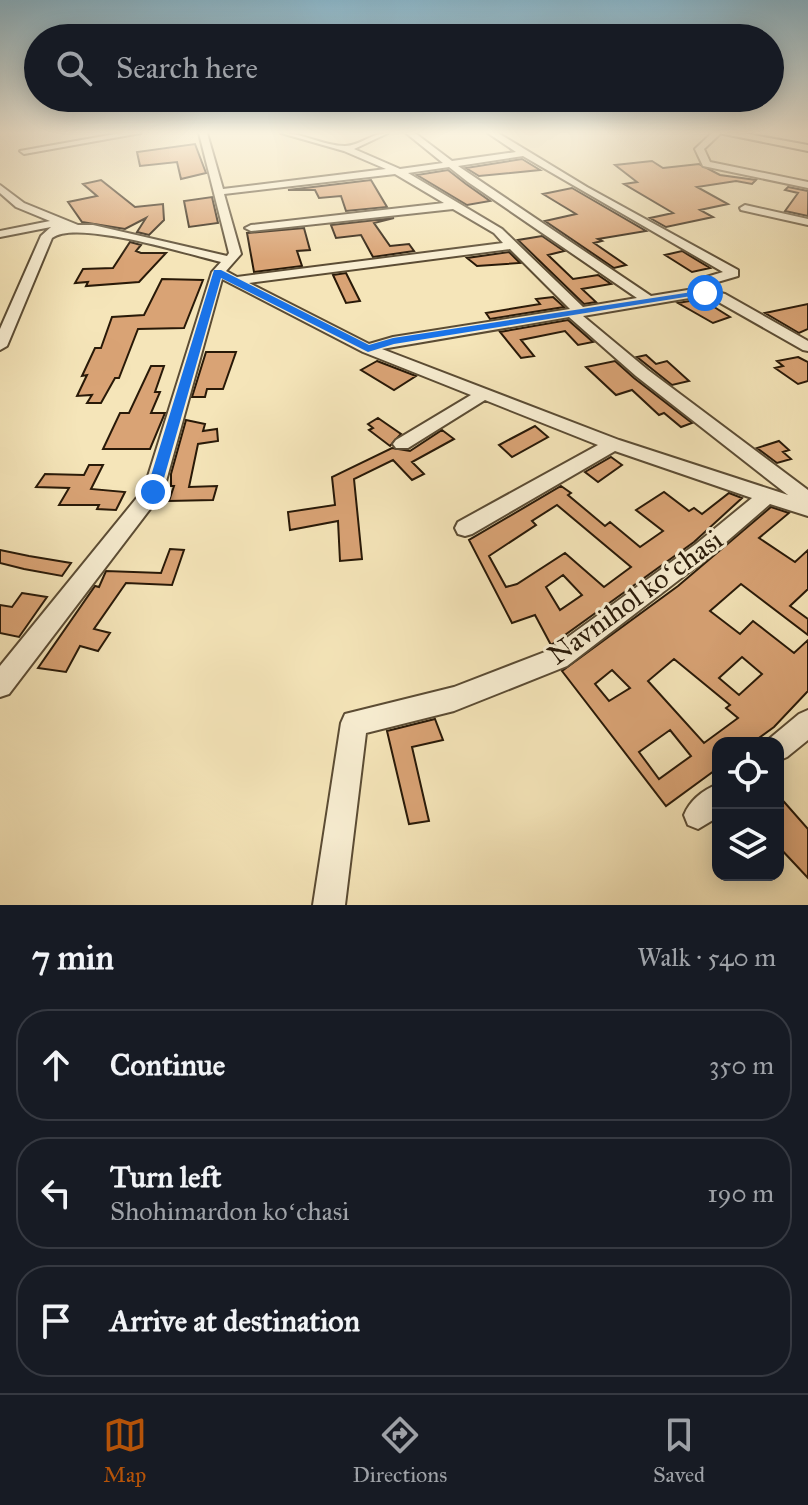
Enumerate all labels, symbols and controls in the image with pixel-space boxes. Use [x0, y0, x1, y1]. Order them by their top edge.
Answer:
search box [24, 24, 784, 112]
icon: search [52, 46, 96, 90]
text: Search here [116, 50, 258, 86]
route start [687, 275, 723, 311]
route end [135, 474, 171, 510]
street label: Navnihol koʻchasi [541, 522, 730, 672]
map controls [712, 737, 784, 881]
button: locate [712, 737, 784, 809]
button: layers [712, 809, 784, 881]
text: 7 min [32, 937, 114, 978]
text: Walk · 540 m [637, 941, 776, 973]
icon: ahead [34, 1043, 78, 1087]
text: Continue [110, 1047, 225, 1083]
text: 350 m [709, 1049, 774, 1081]
text: Turn left [110, 1159, 221, 1195]
icon: left [34, 1171, 78, 1215]
text: 190 m [707, 1177, 774, 1209]
text: Shohimardon koʻchasi [110, 1195, 349, 1227]
icon: arrive [34, 1299, 78, 1343]
text: Arrive at destination [110, 1303, 360, 1339]
tab: Map [103, 1413, 147, 1488]
tab: Directions [352, 1413, 447, 1488]
tab: Saved [653, 1413, 705, 1488]

